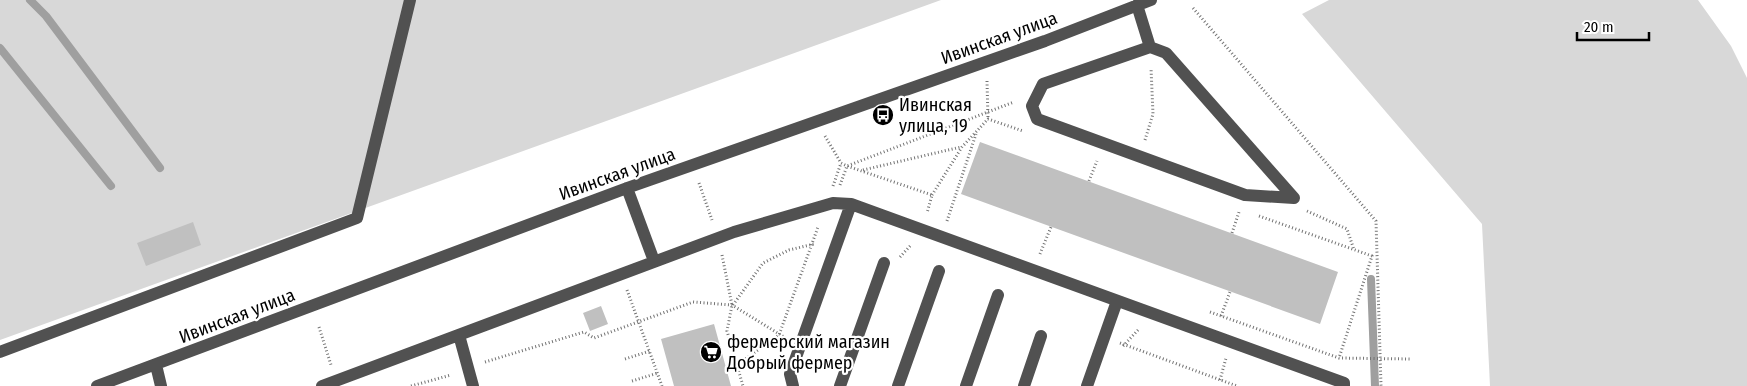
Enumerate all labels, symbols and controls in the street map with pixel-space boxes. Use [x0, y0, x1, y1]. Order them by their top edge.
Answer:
street label: Ивинская улица [938, 7, 1060, 69]
scale bar [1577, 10, 1650, 42]
text: 20 m [1584, 18, 1614, 36]
place label: Ивинская улица, 19 [899, 94, 972, 137]
bus stop icon: Ивинская улица, 19 [871, 103, 895, 127]
street label: Ивинская улица [556, 143, 678, 205]
street label: Ивинская улица [176, 284, 298, 348]
place label: фермерский магазин Добрый фермер [726, 331, 890, 374]
supermarket icon: фермерский магазин Добрый фермер [699, 340, 723, 364]

